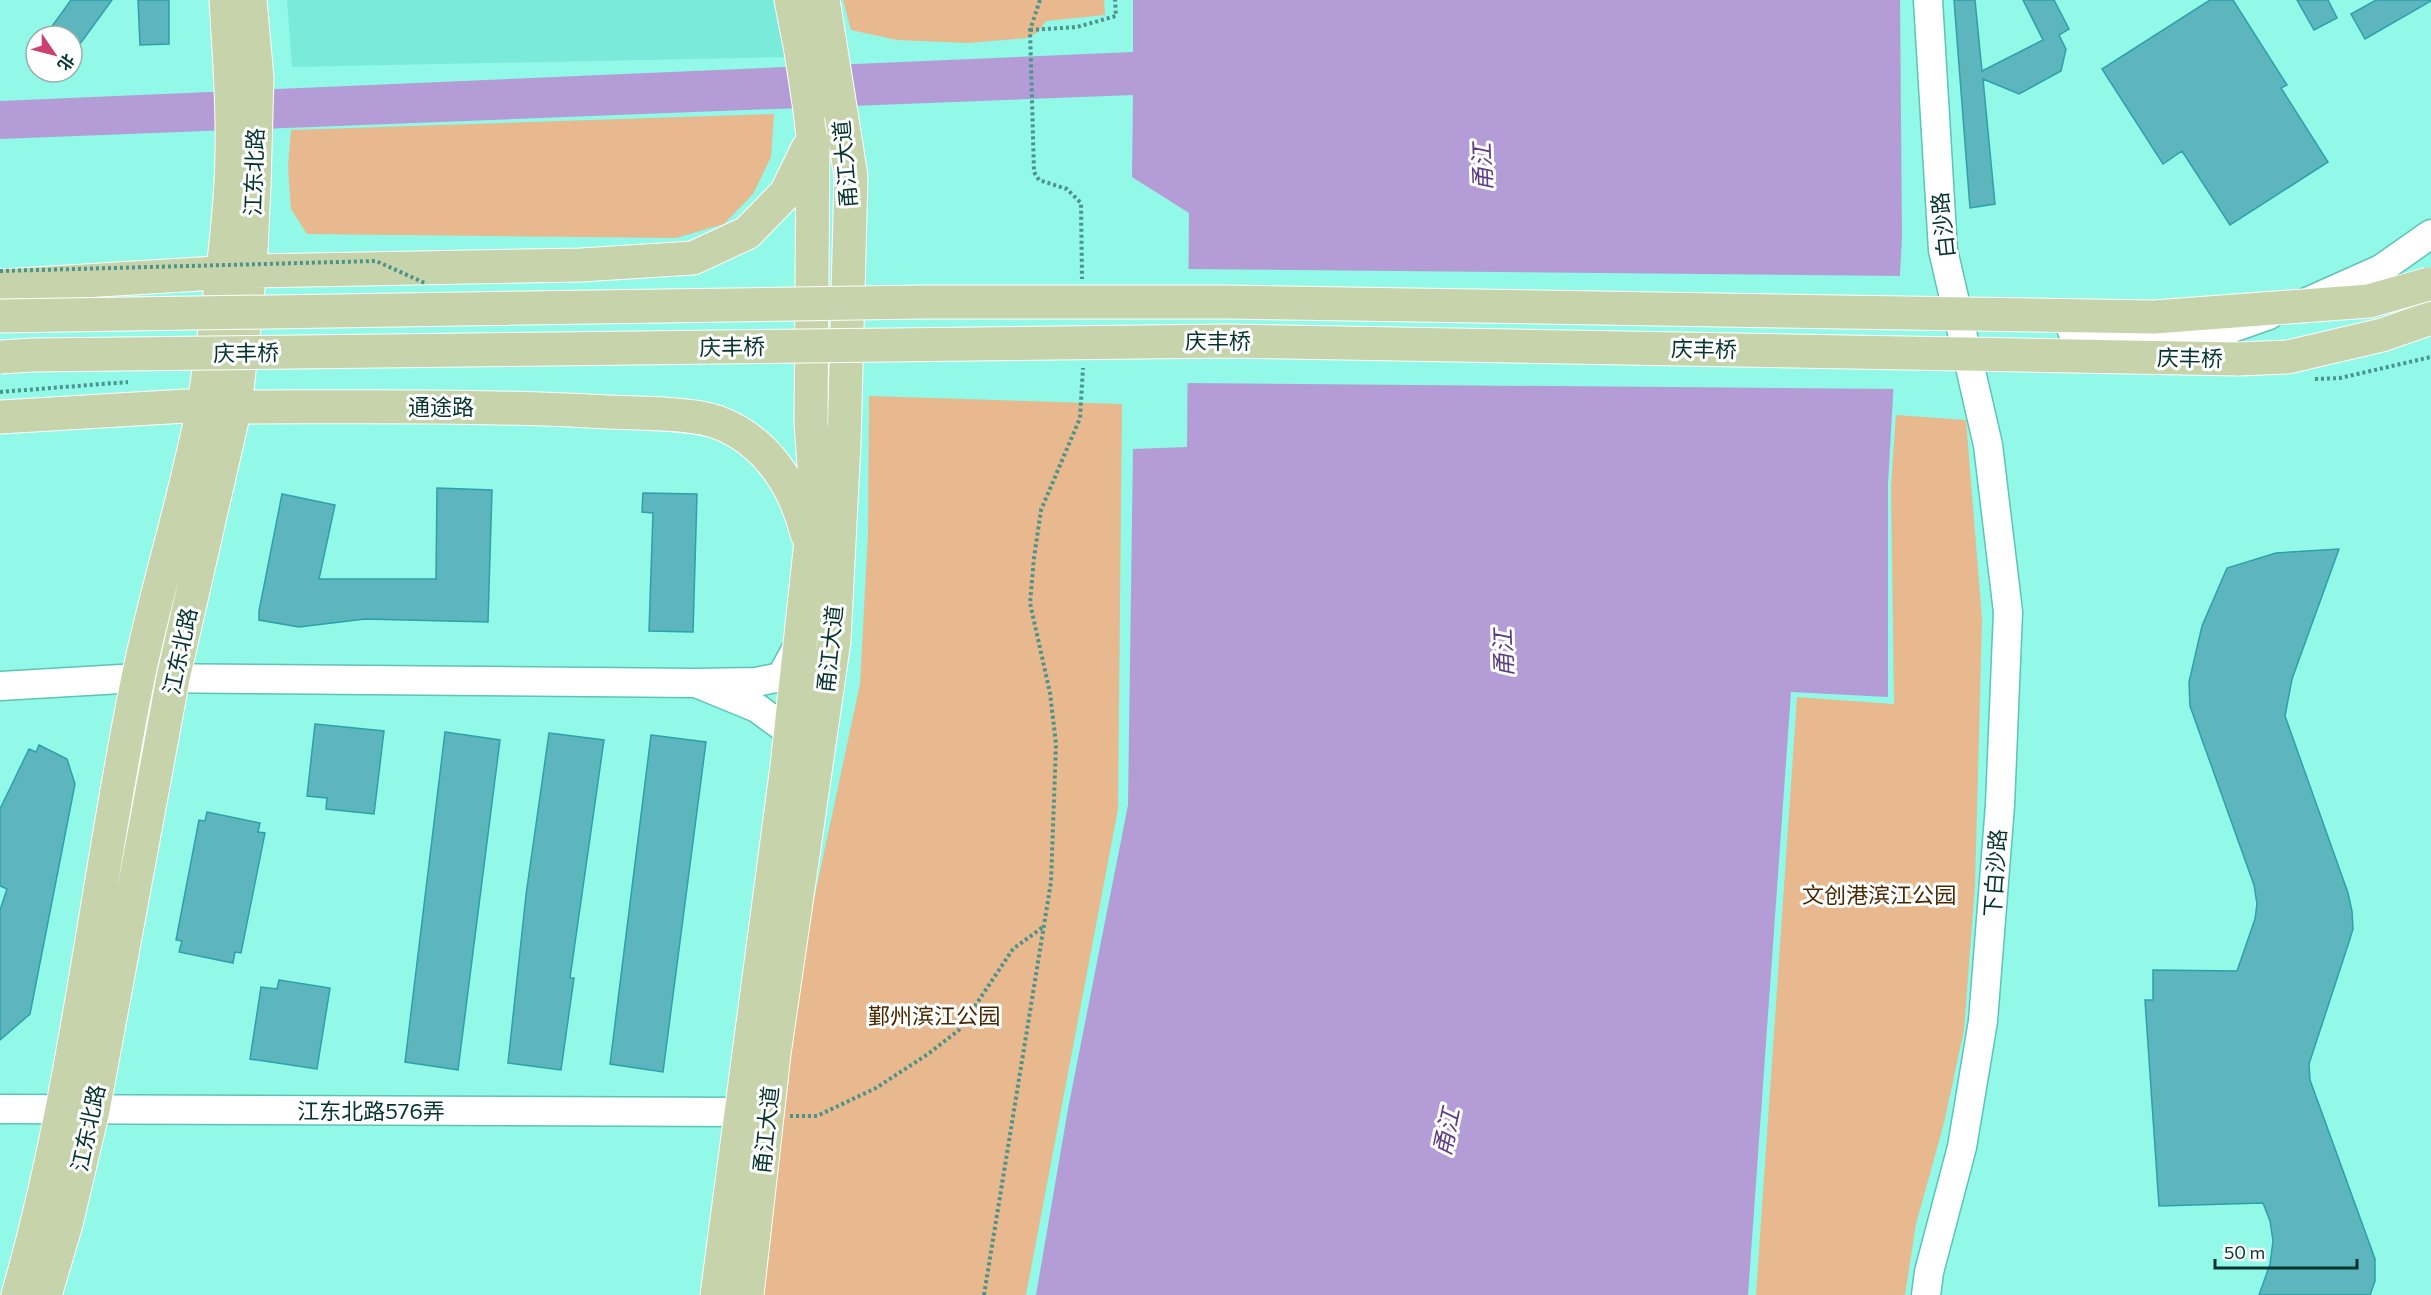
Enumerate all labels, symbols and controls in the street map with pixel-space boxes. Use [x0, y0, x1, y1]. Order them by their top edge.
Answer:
north arrow [24, 24, 84, 84]
text: 北 [54, 51, 79, 75]
street label: 甬江大道 [827, 119, 862, 209]
street label: 江东北路 [238, 128, 269, 216]
water label: 甬江 [1466, 140, 1497, 192]
street label: 白沙路 [1926, 191, 1959, 259]
street label: 庆丰桥 [1185, 327, 1251, 354]
street label: 庆丰桥 [699, 332, 765, 361]
street label: 庆丰桥 [1671, 334, 1737, 363]
street label: 庆丰桥 [213, 338, 279, 367]
street label: 庆丰桥 [2157, 343, 2223, 372]
street label: 通途路 [408, 393, 474, 420]
street label: 甬江大道 [811, 604, 848, 694]
street label: 江东北路 [157, 605, 202, 697]
water label: 甬江 [1487, 626, 1518, 678]
street label: 下白沙路 [1978, 828, 2011, 918]
park label: 文创港滨江公园 [1802, 881, 1956, 908]
park label: 鄞州滨江公园 [868, 1002, 1000, 1029]
street label: 江东北路 [65, 1082, 110, 1174]
street label: 甬江大道 [747, 1085, 784, 1175]
street label: 江东北路576弄 [297, 1097, 445, 1124]
water label: 甬江 [1426, 1102, 1465, 1158]
scale bar [2215, 1232, 2358, 1270]
text: 50 m [2224, 1241, 2265, 1263]

